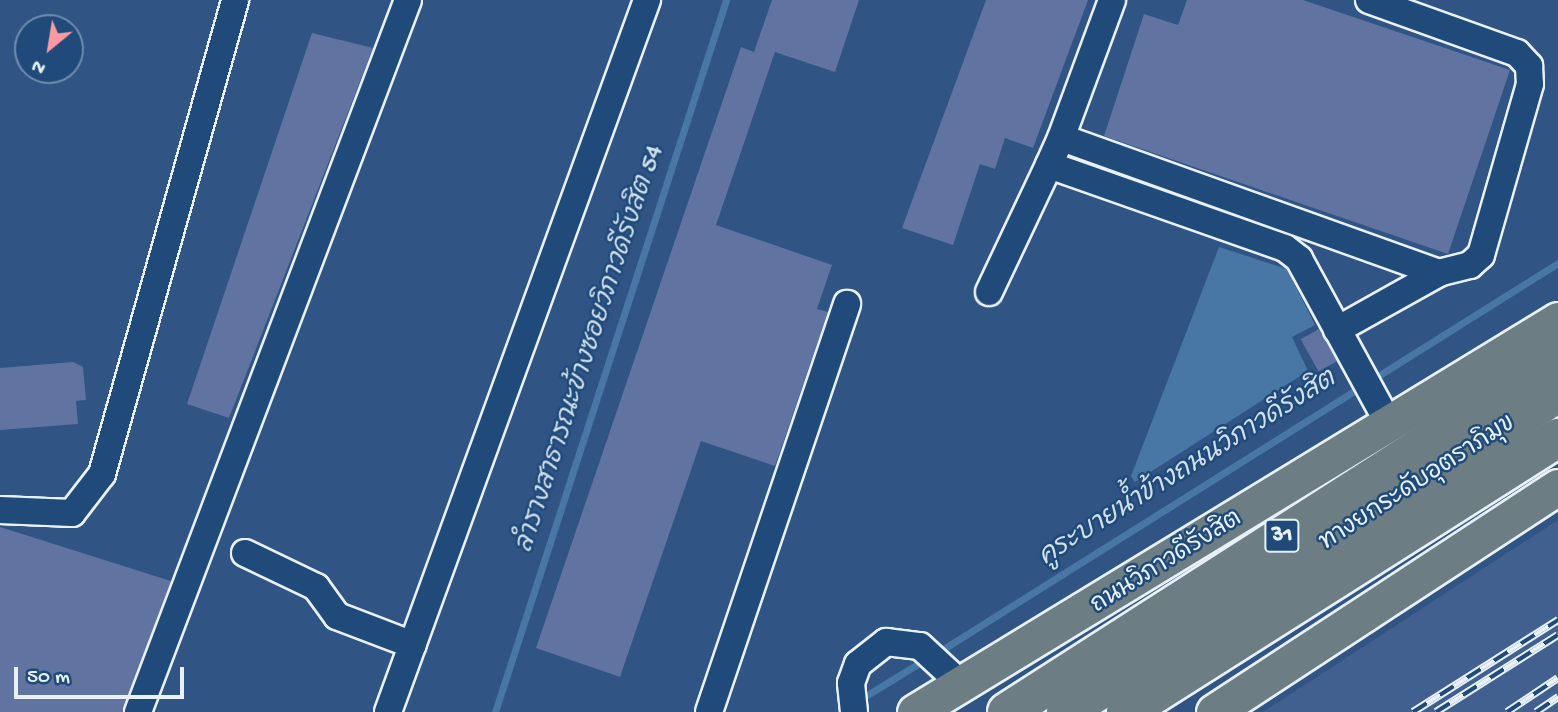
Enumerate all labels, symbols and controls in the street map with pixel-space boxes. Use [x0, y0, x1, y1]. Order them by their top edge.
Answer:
north arrow [14, 14, 84, 84]
text: N [28, 53, 50, 79]
water label: ลำรางสาธารณะข้างซอยวิภาวดีรังสิต 54 [510, 143, 672, 557]
water label: คูระบายน้ำข้างถนนวิภาวดีรังสิต [1033, 365, 1343, 575]
street label: ทางยกระดับอุตราภิมุข [1315, 410, 1521, 558]
street label: ถนนวิภาวดีรังสิต [1086, 505, 1248, 621]
road number: 31 [1263, 516, 1301, 556]
scale bar [18, 652, 187, 696]
text: 50 m [27, 666, 70, 691]

